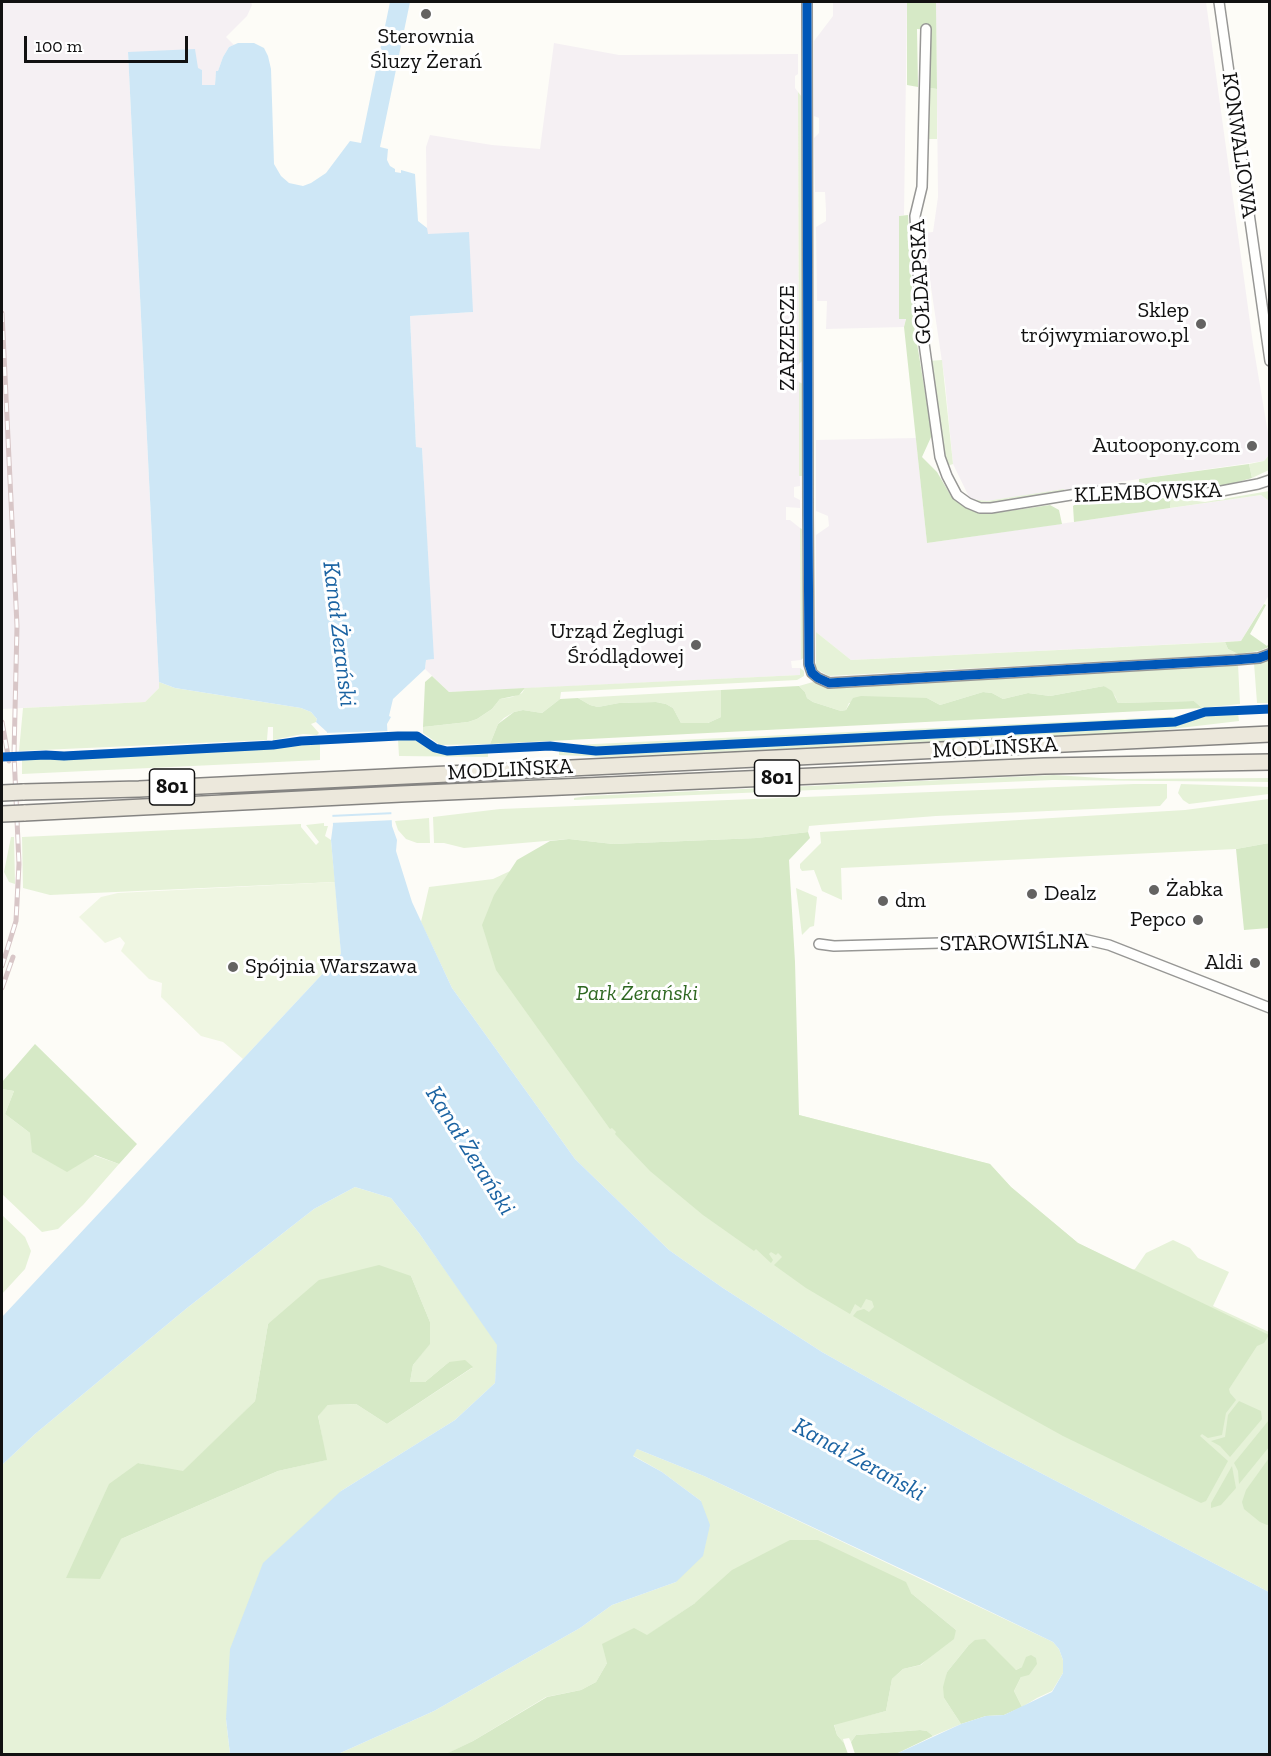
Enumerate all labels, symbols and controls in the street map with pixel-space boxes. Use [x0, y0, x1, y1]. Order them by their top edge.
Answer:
marker: Sterownia Śluzy Żerań [419, 7, 433, 21]
scale bar [27, 24, 190, 62]
place label: Sterownia Śluzy Żerań [370, 24, 482, 76]
text: 100 m [35, 35, 82, 57]
street label: KONWALIOWA [1216, 70, 1262, 220]
street label: GOŁDAPSKA [905, 219, 937, 345]
street label: ZARZECZE [775, 285, 801, 391]
place label: Sklep trójwymiarowo.pl [1021, 298, 1189, 350]
marker: Sklep trójwymiarowo.pl [1194, 317, 1208, 331]
place label: Autoopony.com [1093, 433, 1240, 459]
marker: Autoopony.com [1245, 439, 1259, 453]
street label: KLEMBOWSKA [1074, 477, 1222, 509]
water label: Kanał Żerański [316, 560, 362, 708]
place label: Urząd Żeglugi Śródlądowej [550, 619, 684, 670]
marker: Urząd Żeglugi Śródlądowej [689, 638, 703, 652]
street label: MODLIŃSKA [932, 732, 1058, 764]
street label: MODLIŃSKA [447, 754, 573, 786]
road number: 801 [754, 760, 800, 796]
road number: 801 [150, 769, 195, 805]
place label: Żabka [1166, 877, 1223, 903]
place label: Dealz [1044, 881, 1097, 907]
marker: Żabka [1147, 883, 1161, 897]
marker: Dealz [1025, 887, 1039, 901]
place label: dm [895, 888, 926, 914]
marker: dm [876, 894, 890, 908]
place label: Pepco [1130, 907, 1186, 933]
marker: Pepco [1191, 913, 1205, 927]
street label: STAROWIŚLNA [939, 929, 1089, 957]
place label: Aldi [1205, 950, 1243, 976]
place label: Spójnia Warszawa [245, 954, 417, 980]
marker: Aldi [1248, 956, 1262, 970]
marker: Spójnia Warszawa [226, 960, 240, 974]
park label: Park Żerański [576, 981, 698, 1007]
water label: Kanał Żerański [419, 1081, 521, 1221]
water label: Kanał Żerański [788, 1412, 930, 1508]

